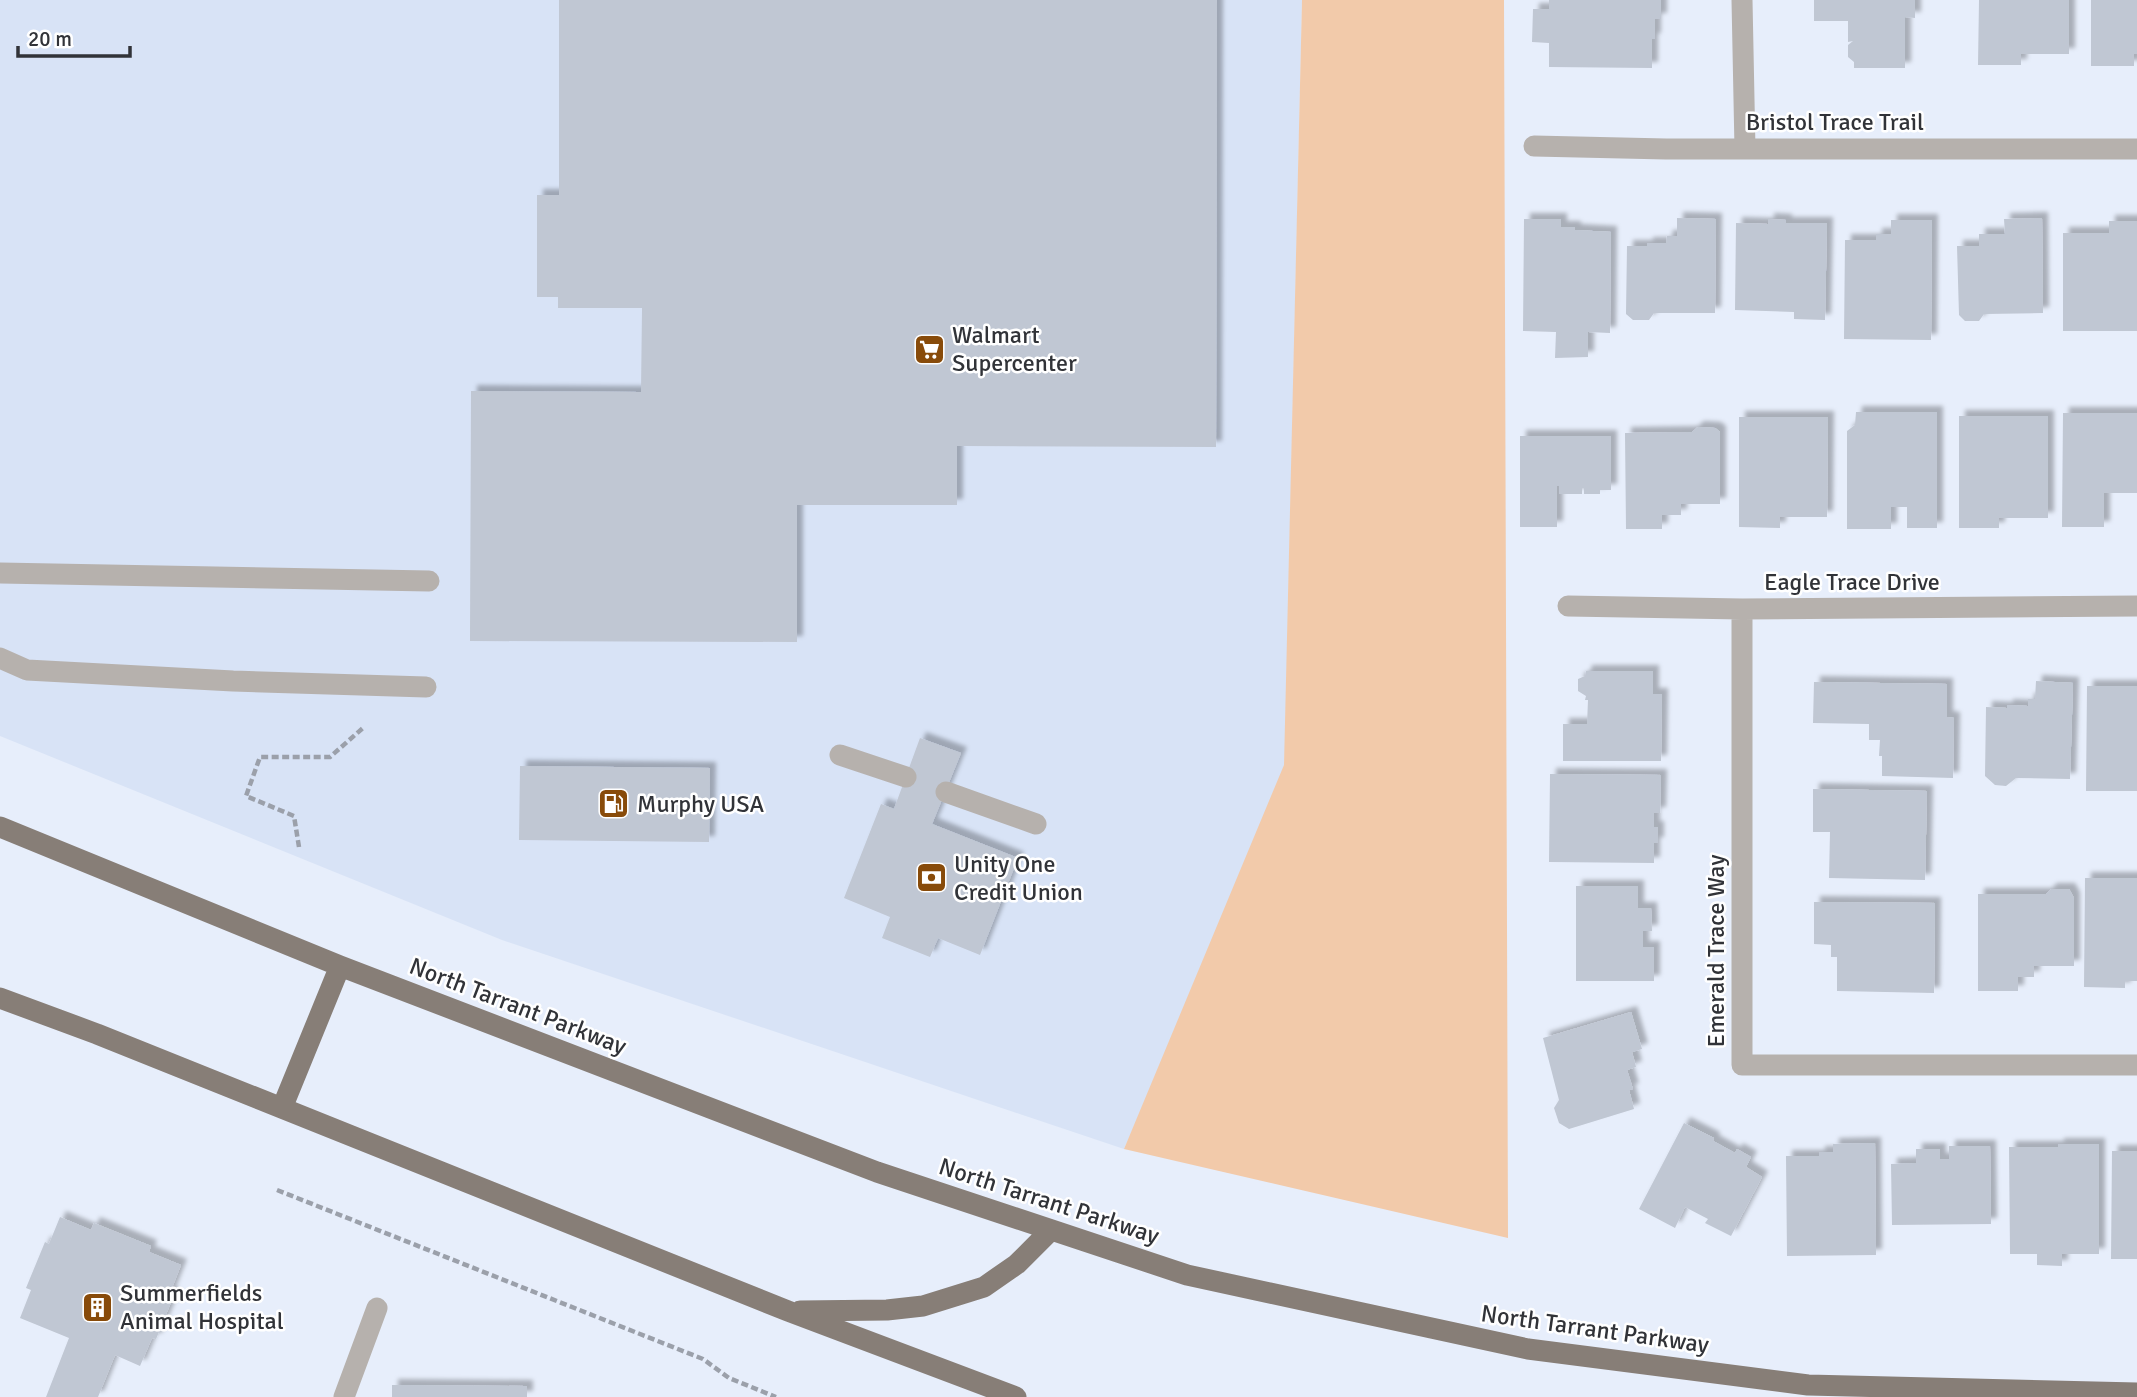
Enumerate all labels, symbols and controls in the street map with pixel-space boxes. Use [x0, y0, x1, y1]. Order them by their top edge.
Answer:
scale bar [18, 14, 130, 58]
text: 20 m [28, 26, 72, 52]
street label: Bristol Trace Trail [1746, 107, 1924, 137]
place label: Walmart Supercenter [952, 320, 1077, 378]
supermarket icon: Walmart Supercenter [912, 332, 946, 366]
street label: Eagle Trace Drive [1764, 567, 1940, 597]
fuel station icon: Murphy USA [597, 787, 631, 821]
place label: Murphy USA [637, 789, 765, 819]
place label: Unity One Credit Union [954, 849, 1083, 907]
street label: Emerald Trace Way [1701, 855, 1731, 1047]
bank icon: Unity One Credit Union [914, 861, 948, 895]
street label: North Tarrant Parkway [405, 951, 631, 1061]
street label: North Tarrant Parkway [935, 1151, 1163, 1251]
place label: Summerfields Animal Hospital [120, 1278, 284, 1336]
building icon: Summerfields Animal Hospital [80, 1290, 114, 1324]
street label: North Tarrant Parkway [1479, 1298, 1711, 1360]

